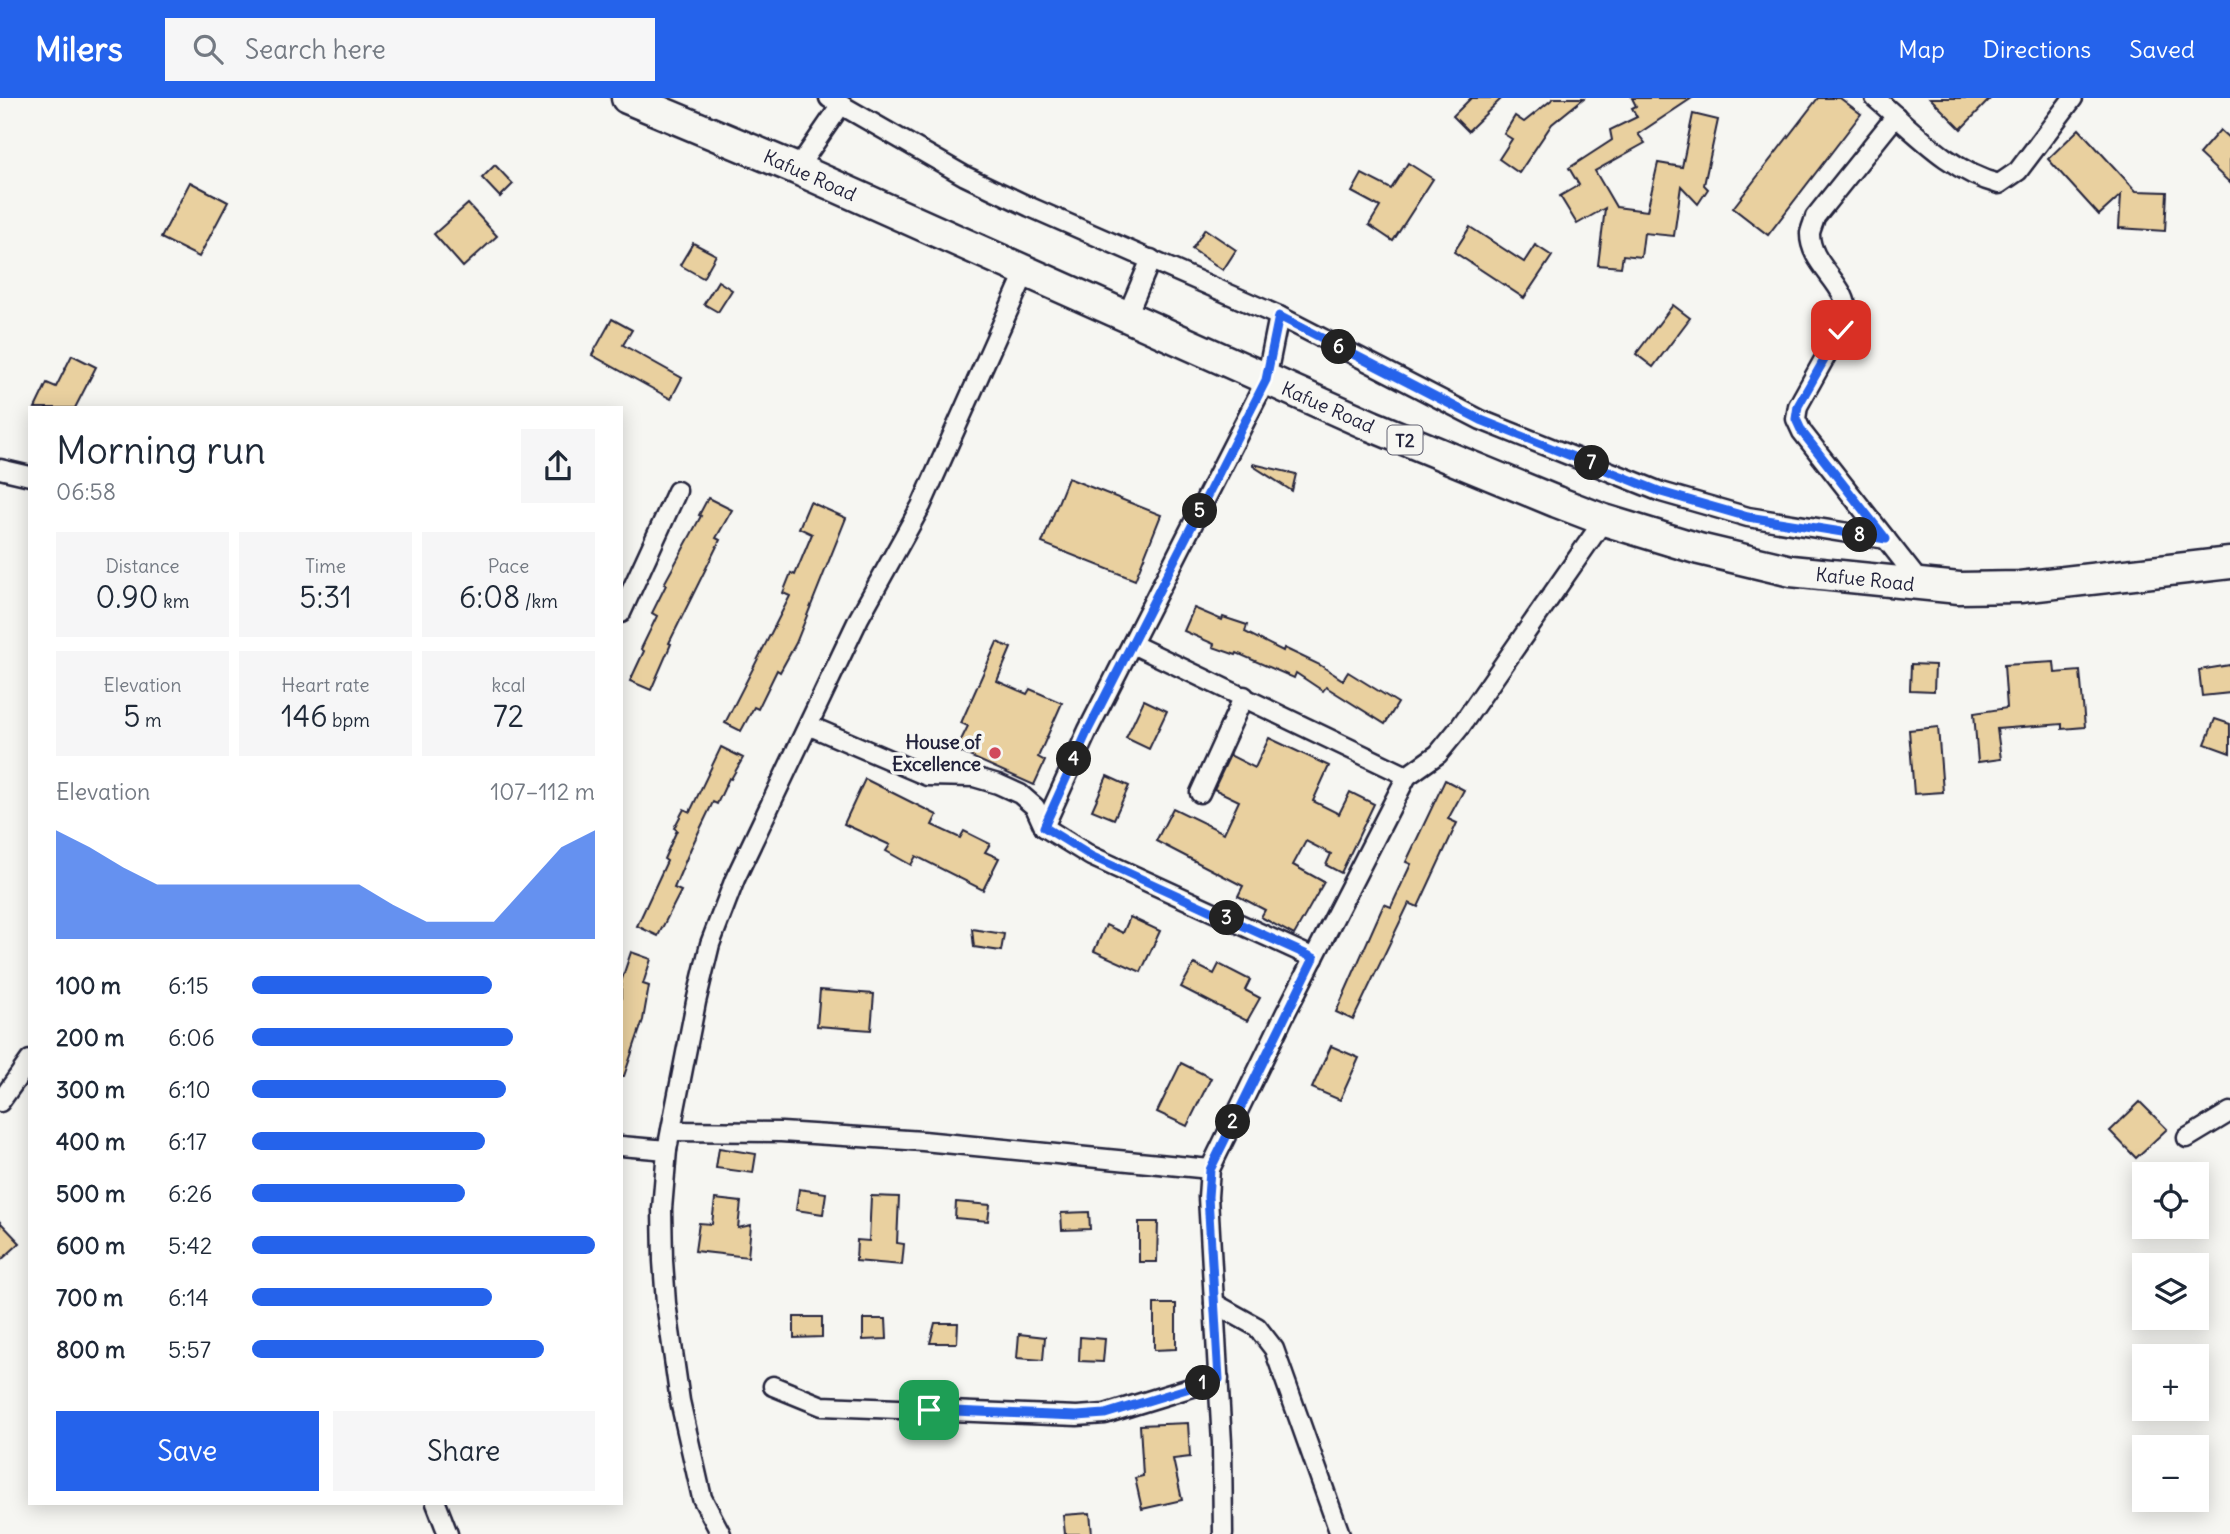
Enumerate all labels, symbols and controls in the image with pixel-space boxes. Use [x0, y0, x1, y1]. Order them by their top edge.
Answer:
search box [165, 18, 655, 81]
text: Milers [35, 28, 123, 70]
icon: search [189, 30, 227, 68]
text: Search here [245, 33, 386, 66]
text: Map [1898, 34, 1945, 64]
text: Directions [1983, 34, 2091, 64]
text: Saved [2129, 34, 2195, 64]
street label: Kafue Road [760, 144, 860, 206]
pin [1811, 300, 1871, 360]
icon: check [1822, 311, 1860, 349]
pin: 6 [1322, 330, 1356, 364]
text: 6 [1333, 334, 1344, 358]
street label: Kafue Road [1278, 376, 1378, 438]
road number: T2 [1388, 426, 1422, 454]
text: Morning run [56, 427, 266, 474]
button: share [521, 429, 595, 503]
pin: 7 [1574, 446, 1610, 480]
text: 7 [1587, 450, 1596, 474]
text: 06:58 [56, 477, 116, 506]
pin: 5 [1182, 494, 1218, 528]
text: 5 [1194, 498, 1205, 522]
pin: 8 [1842, 518, 1878, 552]
text: 8 [1854, 522, 1865, 546]
text: Distance [105, 554, 180, 578]
text: Time [305, 554, 346, 578]
text: Pace [488, 554, 529, 578]
street label: Kafue Road [1815, 562, 1915, 596]
text: 0.90 [96, 578, 159, 616]
text: 5:31 [299, 578, 352, 616]
text: 6:08 [459, 578, 520, 616]
text: km [159, 589, 189, 613]
text: /km [520, 589, 558, 613]
text: Elevation [104, 673, 181, 697]
text: Heart rate [281, 673, 370, 697]
text: kcal [491, 673, 526, 697]
text: 5 [123, 697, 141, 735]
text: 146 [281, 697, 328, 735]
text: 72 [493, 697, 524, 735]
text: m [141, 708, 162, 732]
text: bpm [328, 708, 370, 732]
place label: House of Excellence [892, 730, 982, 776]
pin: 4 [1056, 742, 1092, 776]
marker: House of Excellence [987, 745, 1003, 761]
text: 4 [1068, 746, 1079, 770]
text: Elevation [56, 777, 150, 806]
text: 107–112 m [490, 777, 595, 806]
pin: 3 [1210, 900, 1244, 936]
text: 3 [1221, 905, 1232, 929]
text: 100 m [56, 971, 121, 1000]
text: 6:15 [168, 971, 209, 1000]
text: 200 m [56, 1023, 125, 1052]
text: 6:06 [168, 1023, 215, 1052]
text: 300 m [56, 1075, 125, 1104]
text: 6:10 [168, 1075, 211, 1104]
pin: 2 [1216, 1104, 1250, 1140]
text: 2 [1227, 1109, 1238, 1133]
text: 400 m [56, 1127, 125, 1156]
text: 6:17 [168, 1127, 207, 1156]
map controls [2132, 1162, 2209, 1512]
button: locate [2132, 1162, 2209, 1239]
text: 500 m [56, 1179, 125, 1208]
text: 6:26 [168, 1179, 212, 1208]
text: 600 m [56, 1231, 125, 1260]
text: 5:42 [168, 1231, 212, 1260]
button: layers [2132, 1253, 2209, 1330]
text: 700 m [56, 1283, 123, 1312]
text: 6:14 [168, 1283, 209, 1312]
text: 800 m [56, 1335, 125, 1364]
text: 5:57 [168, 1335, 211, 1364]
button: + [2132, 1344, 2209, 1421]
pin: 1 [1186, 1366, 1220, 1400]
text: 1 [1199, 1370, 1206, 1394]
pin [899, 1380, 959, 1440]
icon: arrive [910, 1391, 948, 1429]
button: Save [56, 1411, 319, 1491]
button: Share [333, 1411, 595, 1491]
button: − [2132, 1435, 2209, 1512]

